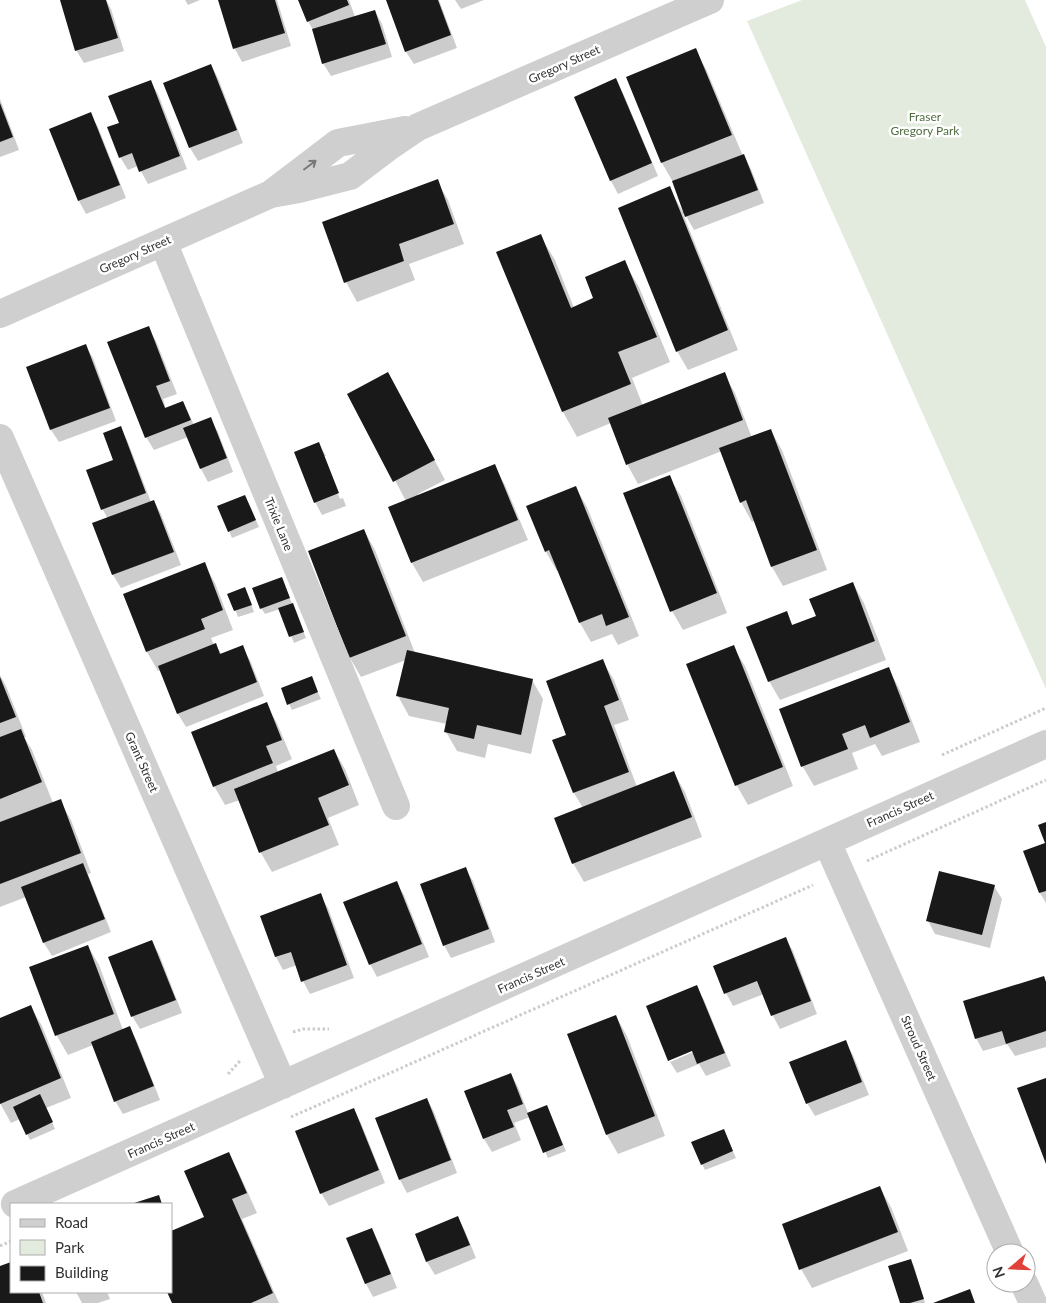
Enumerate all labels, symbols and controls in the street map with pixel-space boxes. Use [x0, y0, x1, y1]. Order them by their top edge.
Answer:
street label: Gregory Street [526, 41, 603, 87]
park label: Fraser Gregory Park [891, 109, 960, 138]
one-way arrow [303, 160, 317, 170]
street label: Gregory Street [97, 231, 174, 277]
street label: Trixie Lane [261, 495, 297, 553]
street label: Grant Street [122, 729, 162, 795]
street label: Francis Street [864, 787, 936, 830]
street label: Francis Street [495, 953, 567, 996]
street label: Stroud Street [898, 1013, 940, 1083]
street label: Francis Street [125, 1118, 197, 1161]
legend [10, 1203, 172, 1293]
text: Road [55, 1213, 88, 1231]
text: Park [55, 1238, 85, 1256]
north arrow [986, 1243, 1036, 1293]
text: Building [55, 1263, 108, 1281]
text: N [988, 1265, 1008, 1280]

